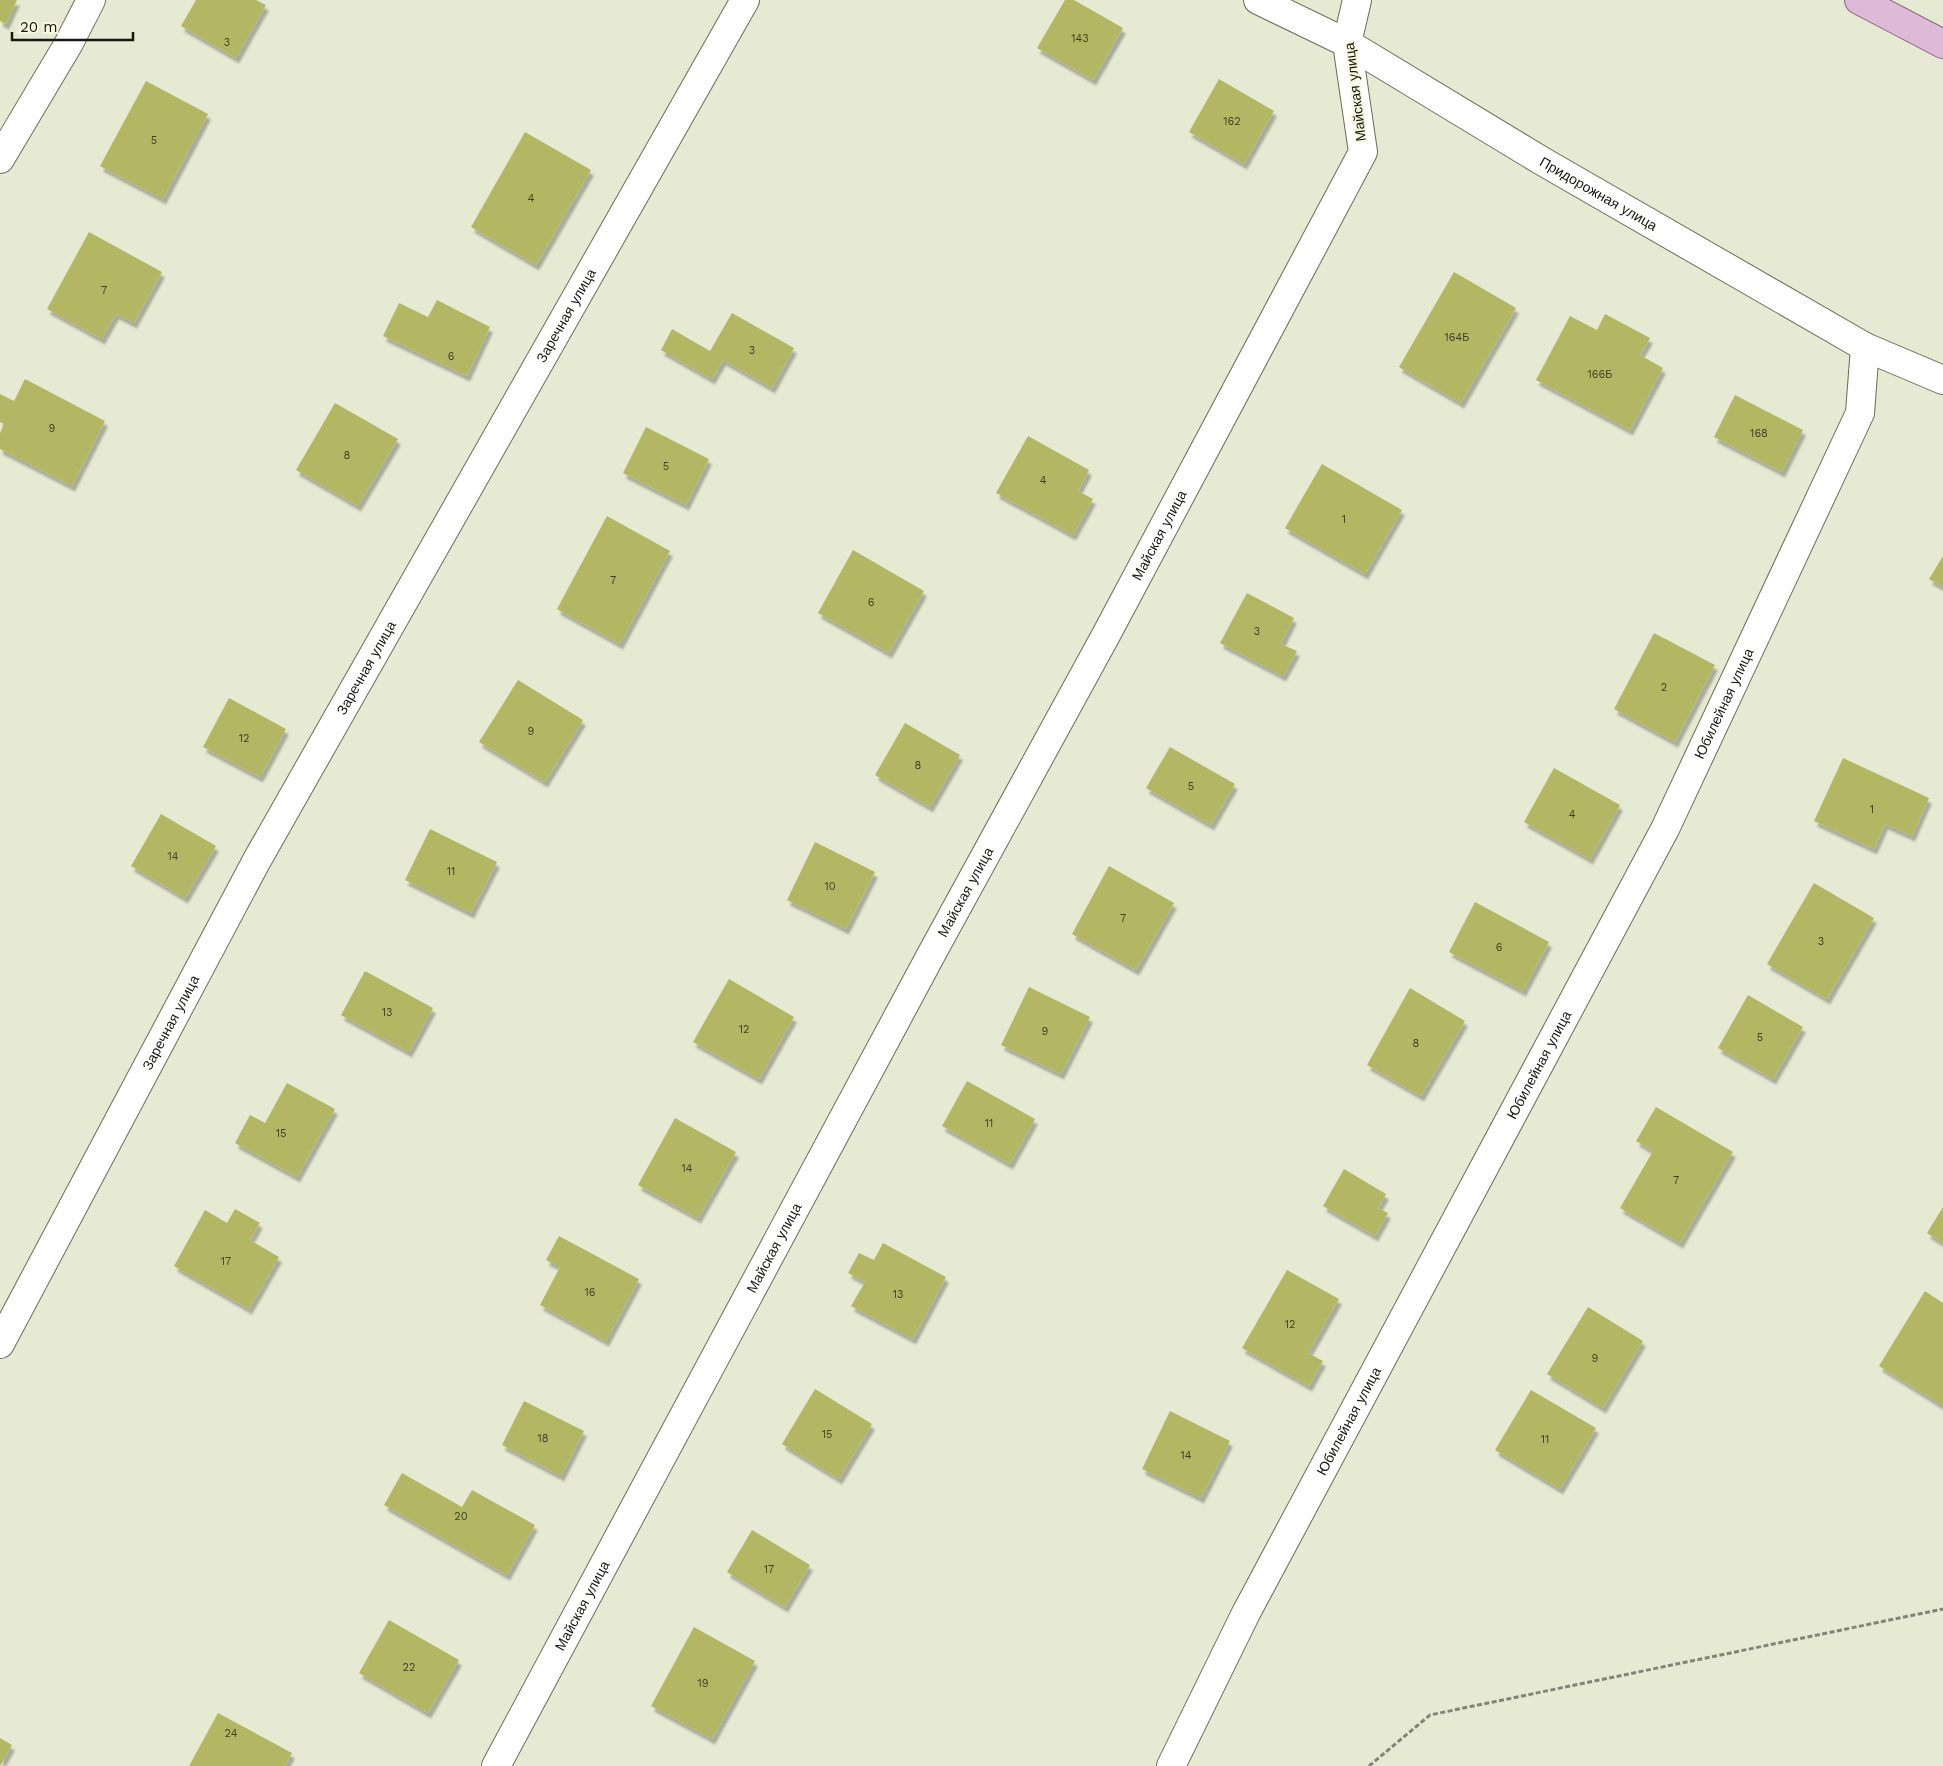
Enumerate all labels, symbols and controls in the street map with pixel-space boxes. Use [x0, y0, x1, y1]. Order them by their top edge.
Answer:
scale bar [12, 10, 134, 42]
text: 20 m [20, 18, 58, 36]
house number: 143 [1071, 32, 1089, 45]
house number: 3 [224, 36, 230, 49]
street label: Майская улица [1341, 41, 1369, 142]
house number: 162 [1223, 115, 1241, 128]
house number: 5 [151, 134, 157, 147]
street label: Придорожная улица [1537, 153, 1660, 234]
house number: 4 [528, 192, 535, 205]
street label: Заречная улица [533, 266, 599, 365]
house number: 7 [101, 284, 107, 297]
house number: 164Б [1445, 331, 1469, 344]
house number: 3 [749, 344, 755, 357]
house number: 6 [448, 350, 455, 363]
house number: 166Б [1588, 368, 1612, 381]
house number: 9 [49, 422, 56, 435]
house number: 168 [1750, 427, 1768, 440]
house number: 8 [344, 449, 351, 462]
house number: 5 [663, 460, 669, 473]
house number: 4 [1040, 474, 1047, 487]
street label: Майская улица [1129, 487, 1190, 583]
house number: 1 [1342, 513, 1346, 526]
house number: 7 [610, 574, 616, 587]
house number: 6 [868, 596, 875, 609]
street label: Заречная улица [333, 618, 399, 717]
house number: 3 [1254, 625, 1260, 638]
street label: Юбилейная улица [1691, 645, 1757, 761]
house number: 2 [1661, 681, 1667, 694]
house number: 9 [528, 725, 535, 738]
house number: 12 [239, 732, 249, 745]
house number: 8 [915, 759, 922, 772]
house number: 5 [1188, 780, 1194, 793]
house number: 1 [1870, 803, 1874, 816]
house number: 4 [1569, 808, 1576, 821]
street label: Майская улица [934, 844, 996, 940]
house number: 14 [167, 850, 179, 863]
house number: 11 [447, 865, 455, 878]
house number: 10 [824, 880, 836, 893]
house number: 7 [1120, 912, 1126, 925]
house number: 3 [1818, 935, 1824, 948]
house number: 6 [1496, 941, 1503, 954]
street label: Заречная улица [139, 972, 203, 1073]
house number: 13 [382, 1006, 392, 1019]
street label: Юбилейная улица [1504, 1008, 1574, 1122]
house number: 12 [739, 1023, 749, 1036]
house number: 9 [1042, 1025, 1049, 1038]
house number: 5 [1757, 1031, 1763, 1044]
house number: 8 [1413, 1037, 1420, 1050]
house number: 11 [985, 1117, 993, 1130]
house number: 15 [276, 1127, 286, 1140]
house number: 14 [681, 1162, 693, 1175]
house number: 7 [1673, 1174, 1679, 1187]
street label: Майская улица [743, 1200, 805, 1295]
house number: 17 [221, 1255, 231, 1268]
house number: 16 [585, 1286, 596, 1299]
house number: 13 [893, 1288, 903, 1301]
house number: 12 [1285, 1318, 1295, 1331]
house number: 9 [1592, 1352, 1599, 1365]
street label: Юбилейная улица [1313, 1364, 1384, 1478]
house number: 15 [822, 1428, 832, 1441]
house number: 18 [537, 1432, 549, 1445]
house number: 11 [1541, 1433, 1549, 1446]
house number: 14 [1180, 1449, 1192, 1462]
house number: 20 [454, 1510, 468, 1523]
street label: Майская улица [551, 1558, 613, 1653]
house number: 17 [764, 1563, 774, 1576]
house number: 22 [403, 1661, 415, 1674]
house number: 19 [697, 1677, 709, 1690]
house number: 24 [225, 1727, 238, 1740]

